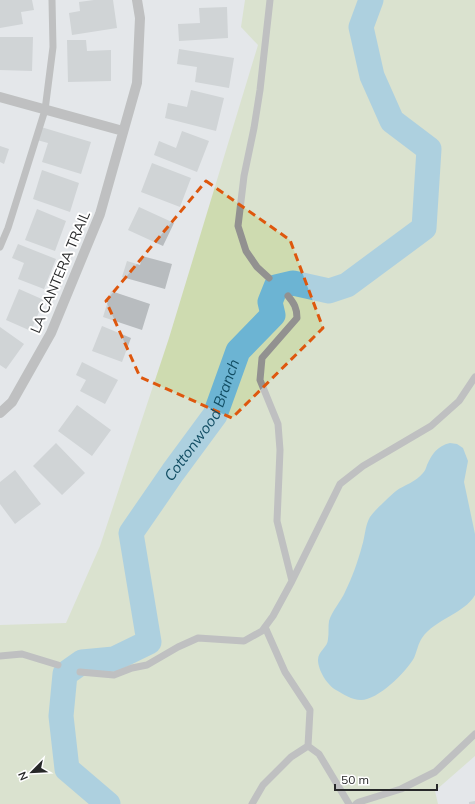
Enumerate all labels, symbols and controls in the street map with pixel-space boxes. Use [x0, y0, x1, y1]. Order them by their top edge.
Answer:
street label: LA CANTERA TRAIL [26, 208, 94, 336]
water label: Cottonwood Branch [160, 356, 243, 485]
north arrow [12, 752, 52, 792]
scale bar [335, 766, 437, 792]
text: N [15, 769, 31, 783]
text: 50 m [341, 772, 369, 787]

